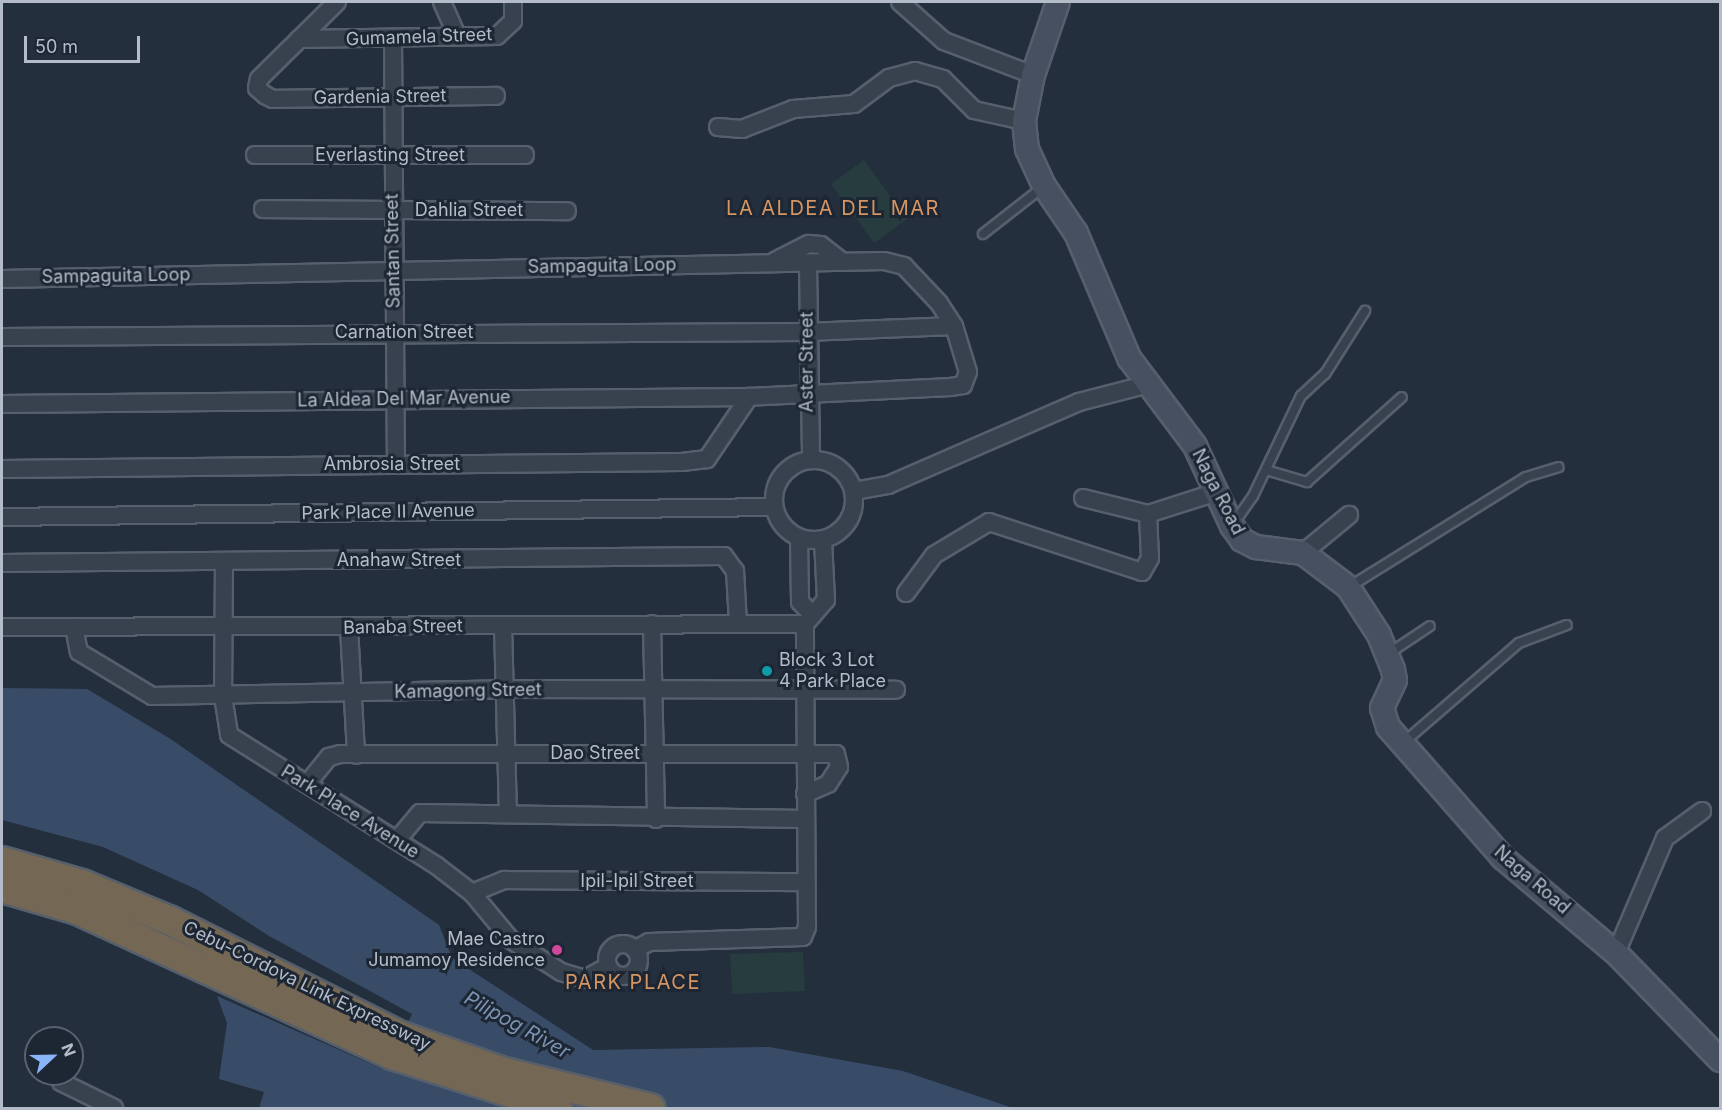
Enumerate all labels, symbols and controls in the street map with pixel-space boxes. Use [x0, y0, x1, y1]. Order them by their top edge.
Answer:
scale bar [27, 24, 142, 62]
street label: Gumamela Street [345, 24, 493, 50]
text: 50 m [35, 36, 78, 57]
street label: Gardenia Street [314, 85, 446, 109]
street label: Everlasting Street [315, 144, 465, 166]
street label: Santan Street [381, 193, 405, 309]
district label: LA ALDEA DEL MAR [726, 196, 940, 220]
street label: Dahlia Street [415, 199, 523, 221]
street label: Sampaguita Loop [527, 254, 677, 278]
street label: Sampaguita Loop [41, 264, 191, 288]
street label: Aster Street [796, 312, 818, 412]
street label: Carnation Street [335, 321, 473, 343]
street label: La Aldea Del Mar Avenue [297, 386, 511, 412]
street label: Naga Road [1187, 446, 1249, 538]
street label: Ambrosia Street [324, 453, 460, 475]
street label: Park Place II Avenue [301, 500, 475, 524]
street label: Anahaw Street [337, 549, 461, 571]
street label: Banaba Street [343, 615, 463, 639]
place label: Block 3 Lot 4 Park Place [779, 650, 886, 692]
marker: Block 3 Lot 4 Park Place [760, 664, 774, 678]
street label: Kamagong Street [394, 679, 542, 703]
street label: Dao Street [550, 742, 640, 764]
street label: Park Place Avenue [277, 761, 423, 863]
street label: Naga Road [1490, 841, 1574, 919]
street label: Ipil-Ipil Street [580, 870, 694, 892]
street label: Cebu-Cordova Link Expressway [180, 917, 434, 1055]
place label: Mae Castro Jumamoy Residence [368, 929, 545, 972]
marker: Mae Castro Jumamoy Residence [550, 943, 564, 957]
district label: PARK PLACE [565, 970, 701, 994]
water label: Pilipog River [460, 986, 574, 1064]
north arrow [24, 1026, 84, 1086]
text: N [57, 1041, 80, 1059]

